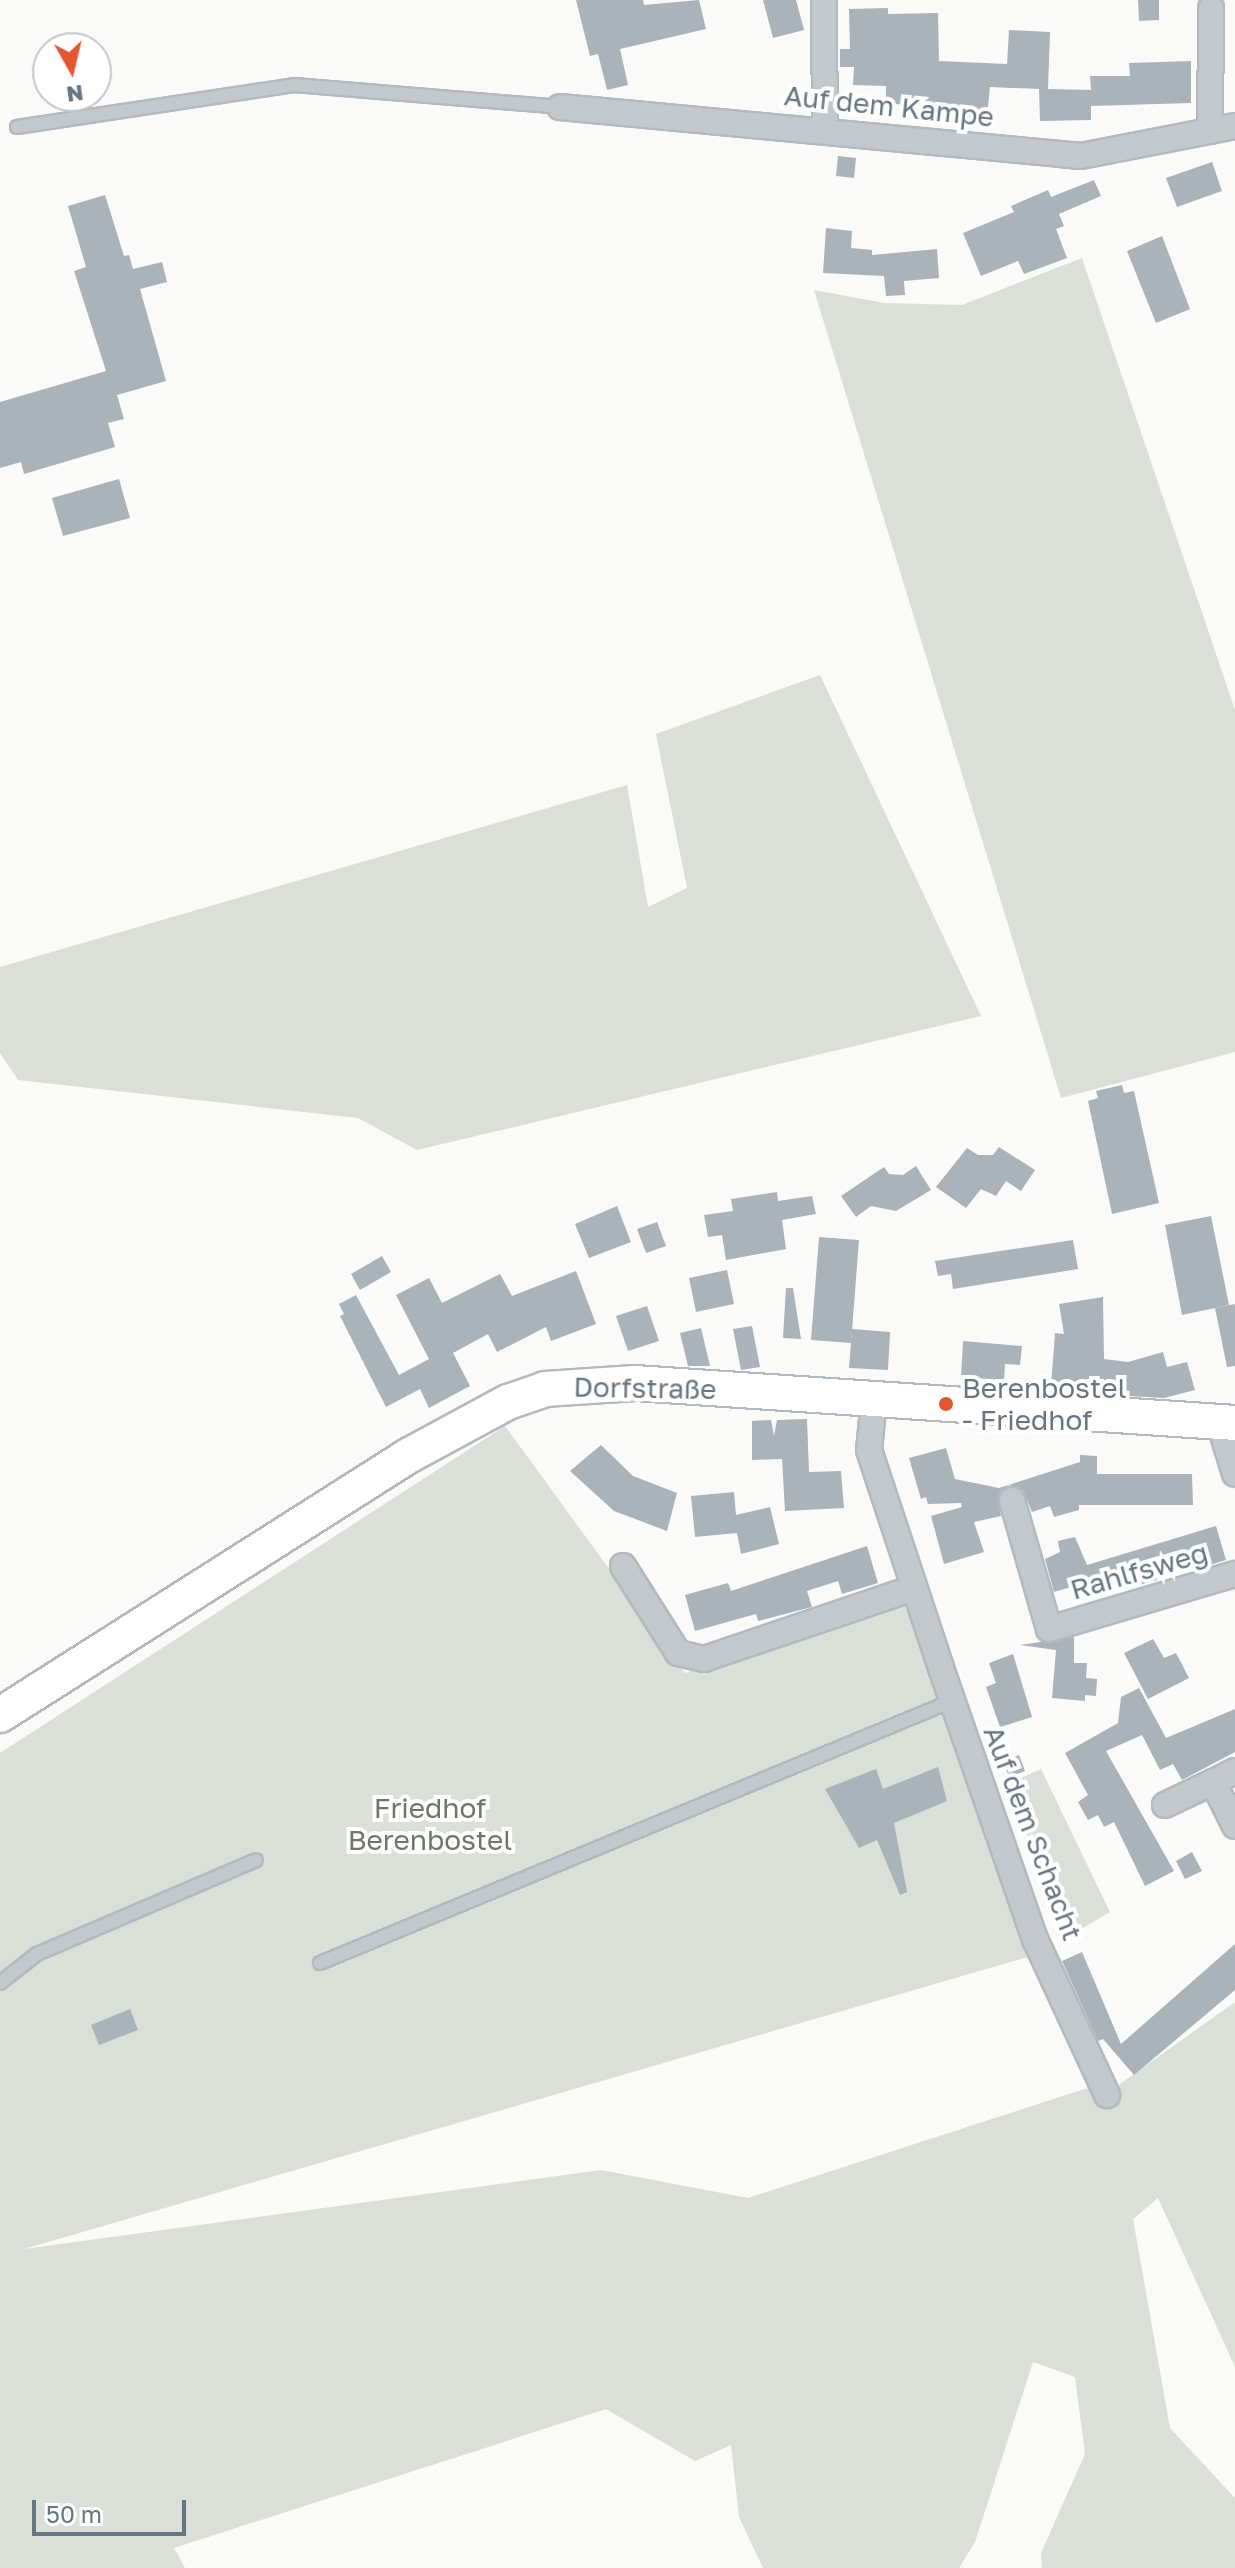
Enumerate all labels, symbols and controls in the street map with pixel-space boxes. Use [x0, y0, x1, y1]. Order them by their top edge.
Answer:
north arrow [32, 32, 112, 112]
street label: Auf dem Kampe [782, 78, 996, 134]
text: N [65, 80, 85, 109]
street label: Dorfstraße [573, 1370, 717, 1406]
place label: Berenbostel - Friedhof [962, 1371, 1126, 1437]
marker: Berenbostel - Friedhof [937, 1395, 955, 1413]
street label: Rahlfsweg [1067, 1535, 1211, 1607]
street label: Auf dem Schacht [977, 1721, 1089, 1945]
park label: Friedhof Berenbostel [348, 1791, 512, 1857]
scale bar [36, 2484, 190, 2534]
text: 50 m [46, 2499, 102, 2528]

